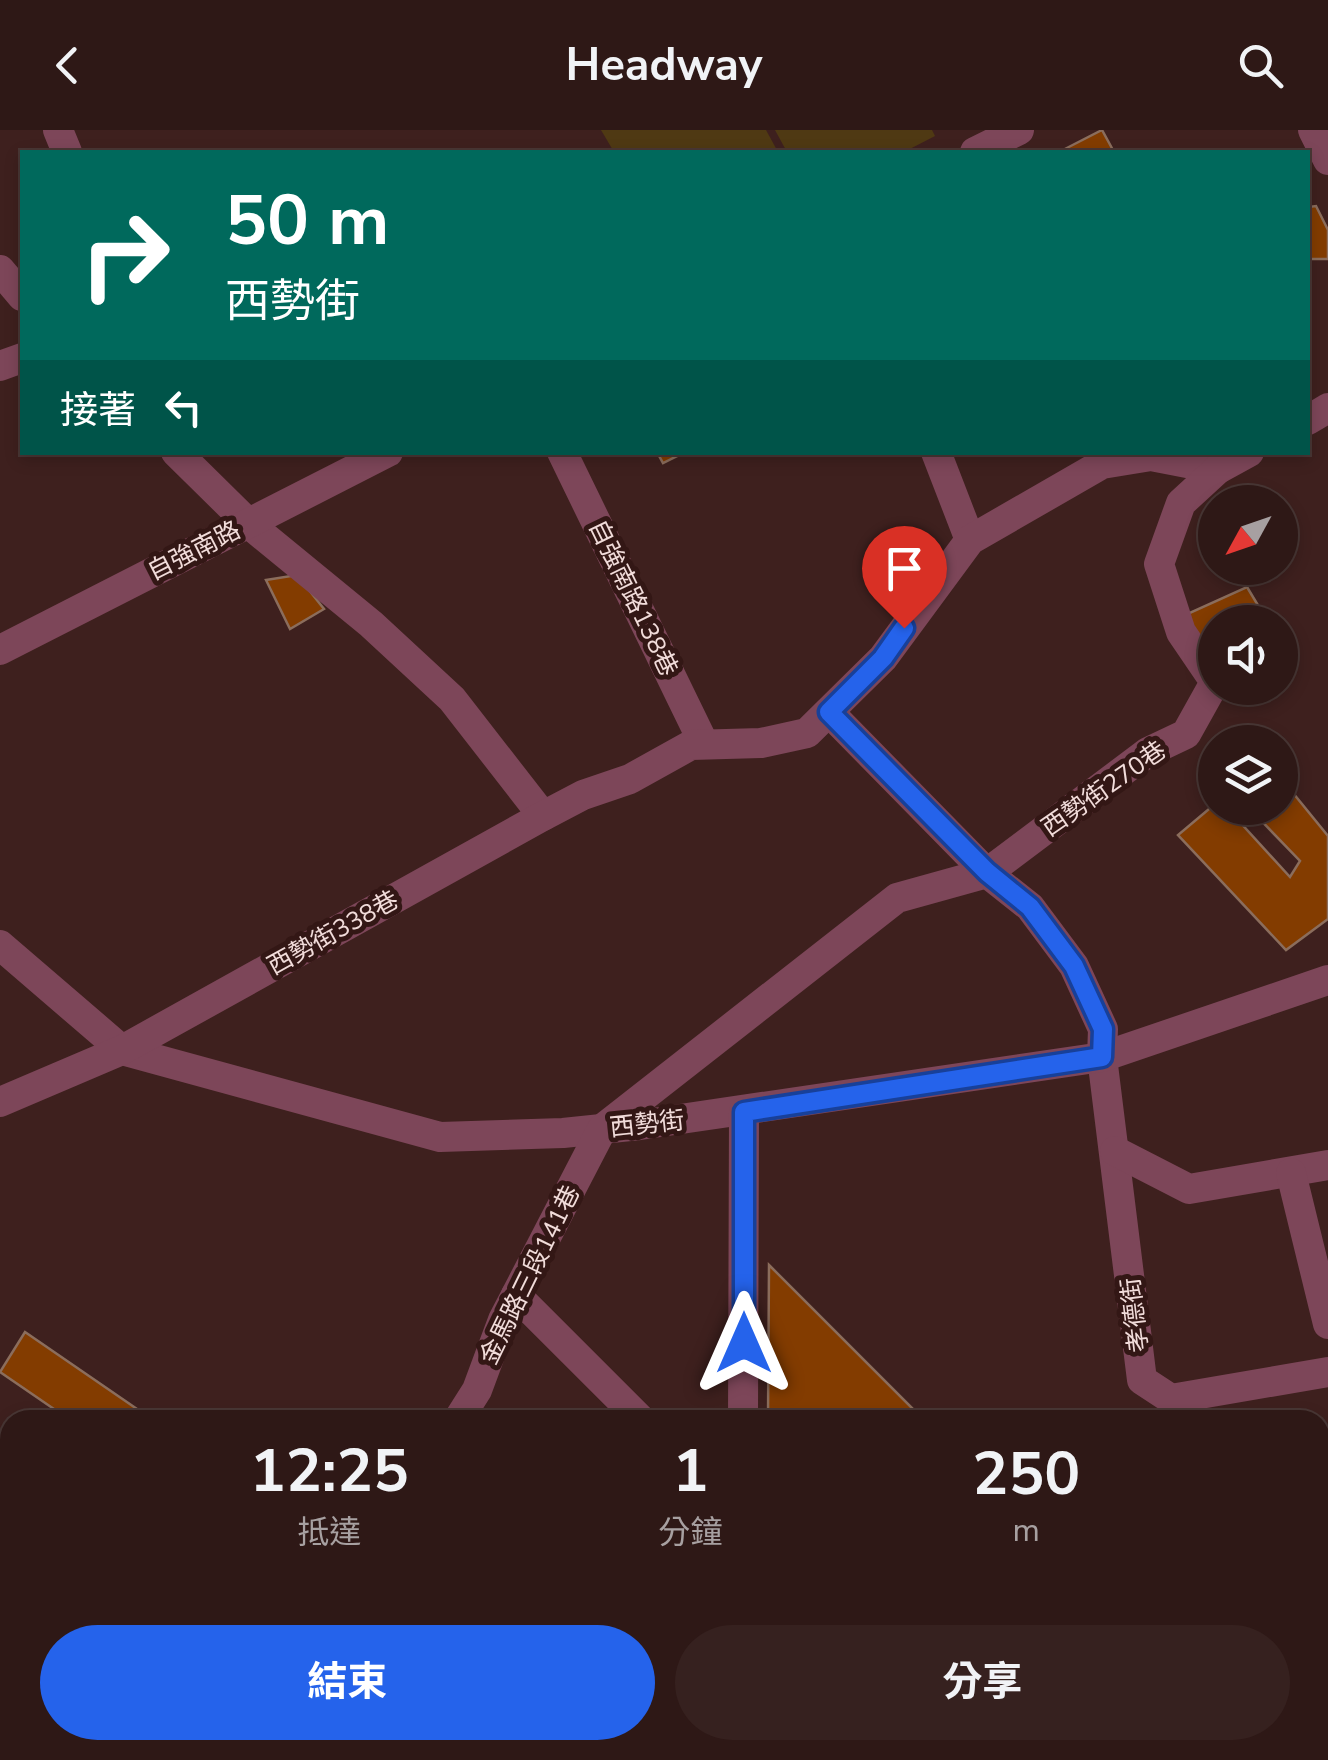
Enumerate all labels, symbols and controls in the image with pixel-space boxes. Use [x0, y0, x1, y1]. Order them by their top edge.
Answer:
text: Headway [566, 35, 762, 96]
icon: back [40, 38, 95, 93]
icon: search [1233, 38, 1288, 93]
text: 50 m [225, 173, 389, 269]
icon: right [60, 190, 190, 320]
text: 西勢街 [225, 271, 360, 332]
icon: left [156, 380, 211, 435]
text: 接著 [60, 385, 136, 436]
north arrow [1198, 485, 1298, 585]
map controls [1198, 485, 1298, 825]
street label: 自強南路 [142, 513, 246, 589]
street label: 自強南路138巷 [580, 514, 686, 682]
pin [862, 526, 947, 629]
icon: arrive [877, 541, 932, 596]
button: sound [1198, 605, 1298, 705]
button: layers [1198, 725, 1298, 825]
street label: 西勢街270巷 [1035, 733, 1173, 845]
street label: 西勢街338巷 [261, 883, 405, 983]
street label: 西勢街 [608, 1103, 686, 1145]
street label: 金馬路三段141巷 [472, 1180, 588, 1370]
street label: 孝德街 [1114, 1276, 1156, 1354]
position arrow [692, 1291, 796, 1395]
text: 12:25 [250, 1430, 409, 1512]
text: 1 [672, 1430, 708, 1512]
text: 250 [972, 1433, 1080, 1515]
text: m [1013, 1509, 1040, 1552]
text: 抵達 [297, 1511, 361, 1554]
text: 分鐘 [658, 1511, 722, 1554]
button: 結束 [40, 1625, 655, 1740]
button: 分享 [675, 1625, 1290, 1740]

